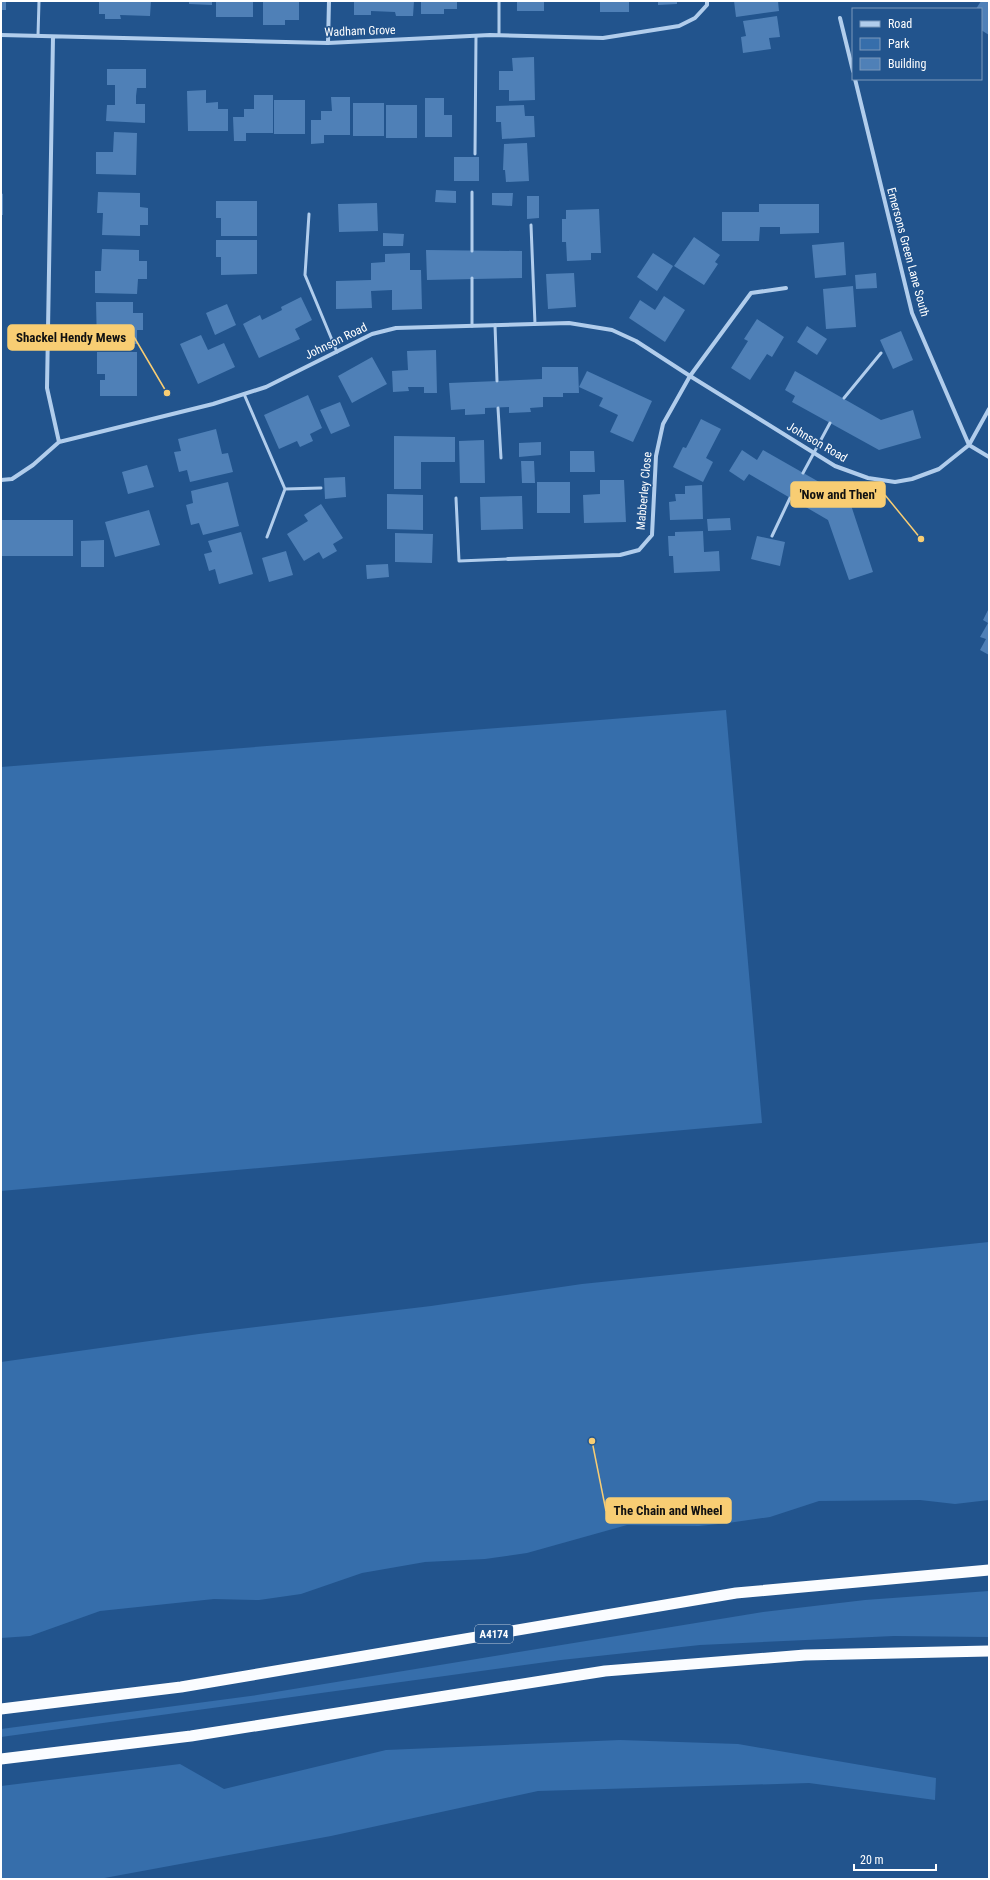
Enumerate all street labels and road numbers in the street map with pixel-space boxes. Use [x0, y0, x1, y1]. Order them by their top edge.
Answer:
street label: Wadham Grove [324, 23, 396, 39]
street label: Emersons Green Lane South [884, 186, 932, 318]
street label: Johnson Road [303, 320, 369, 362]
street label: Johnson Road [784, 419, 850, 465]
street label: Mabberley Close [634, 451, 654, 531]
road number: A4174 [475, 1625, 513, 1643]

